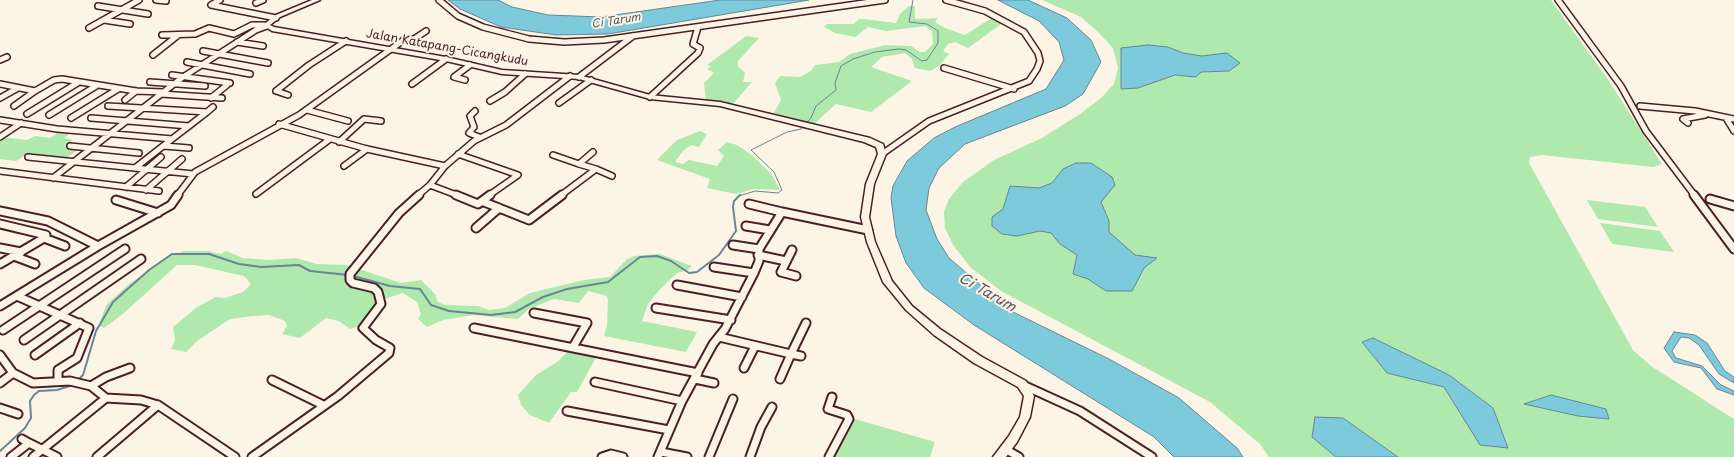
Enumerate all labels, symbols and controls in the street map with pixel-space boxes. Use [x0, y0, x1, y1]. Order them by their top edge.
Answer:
water label: Ci Tarum [591, 11, 641, 31]
street label: Jalan Katapang-Cicangkudu [365, 27, 529, 69]
water label: Ci Tarum [956, 270, 1018, 316]

